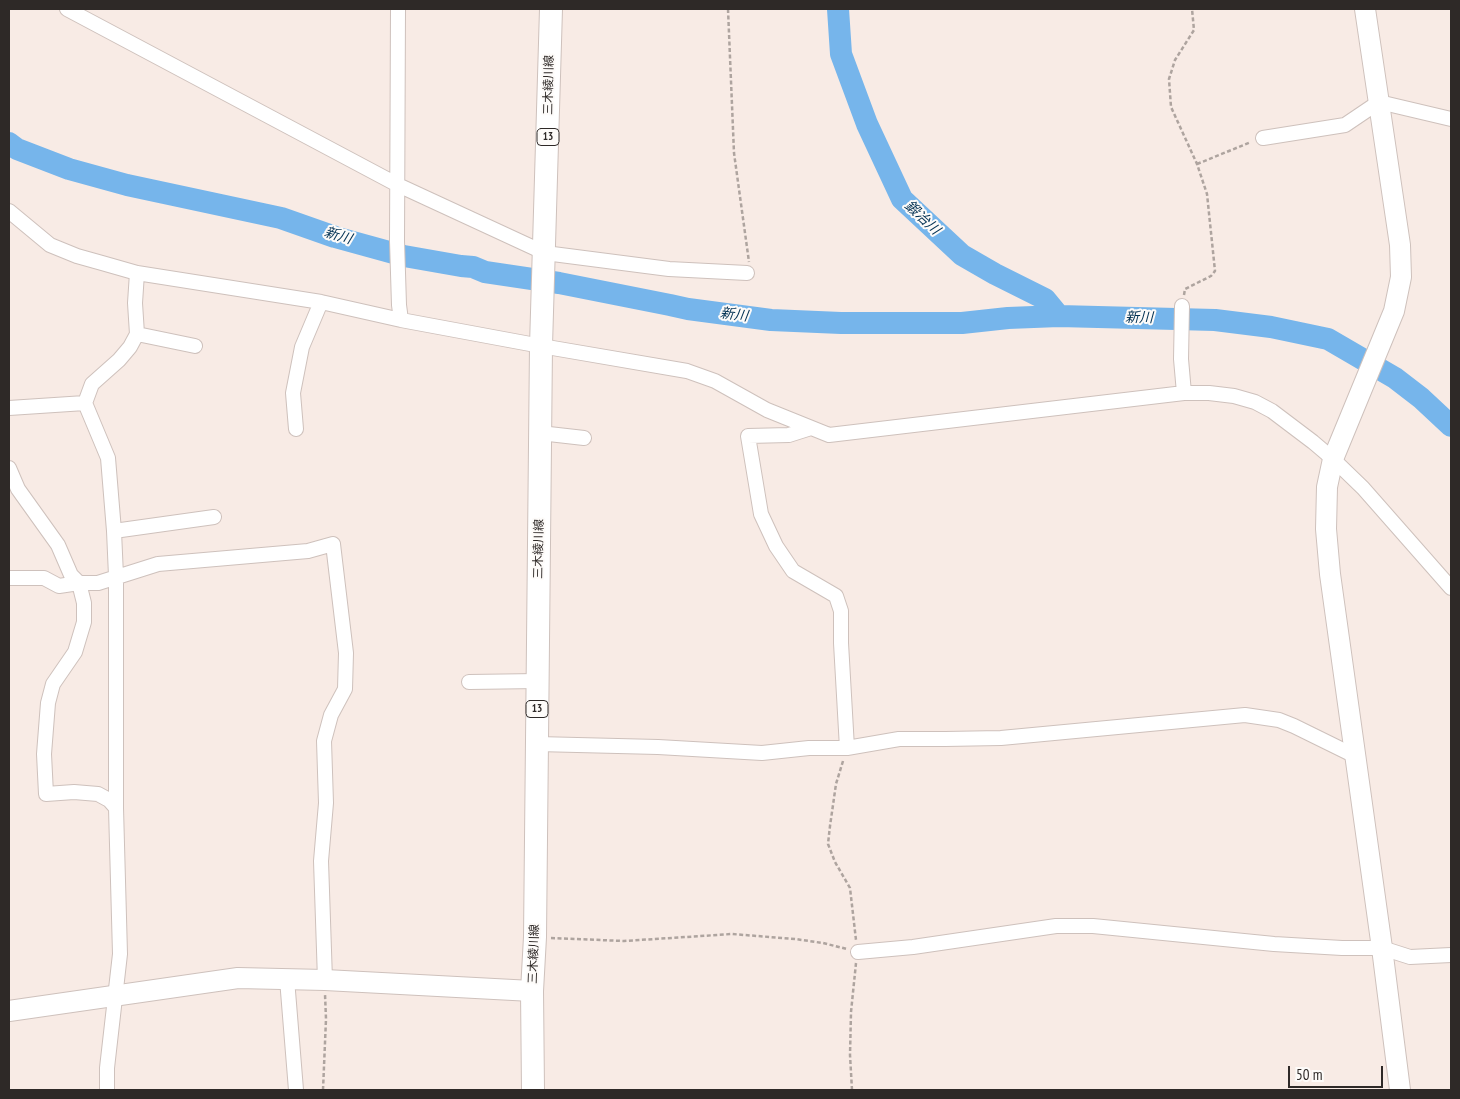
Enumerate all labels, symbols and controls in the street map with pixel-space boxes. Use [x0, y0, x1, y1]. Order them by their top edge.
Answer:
street label: 三木綾川線 [541, 55, 557, 115]
road number: 13 [537, 128, 559, 146]
water label: 鍛冶川 [901, 198, 943, 238]
water label: 新川 [322, 224, 354, 248]
water label: 新川 [719, 305, 749, 325]
water label: 新川 [1125, 309, 1153, 327]
street label: 三木綾川線 [531, 519, 547, 579]
road number: 13 [526, 701, 548, 718]
street label: 三木綾川線 [526, 924, 542, 984]
scale bar [1290, 1056, 1385, 1088]
text: 50 m [1296, 1065, 1322, 1084]

